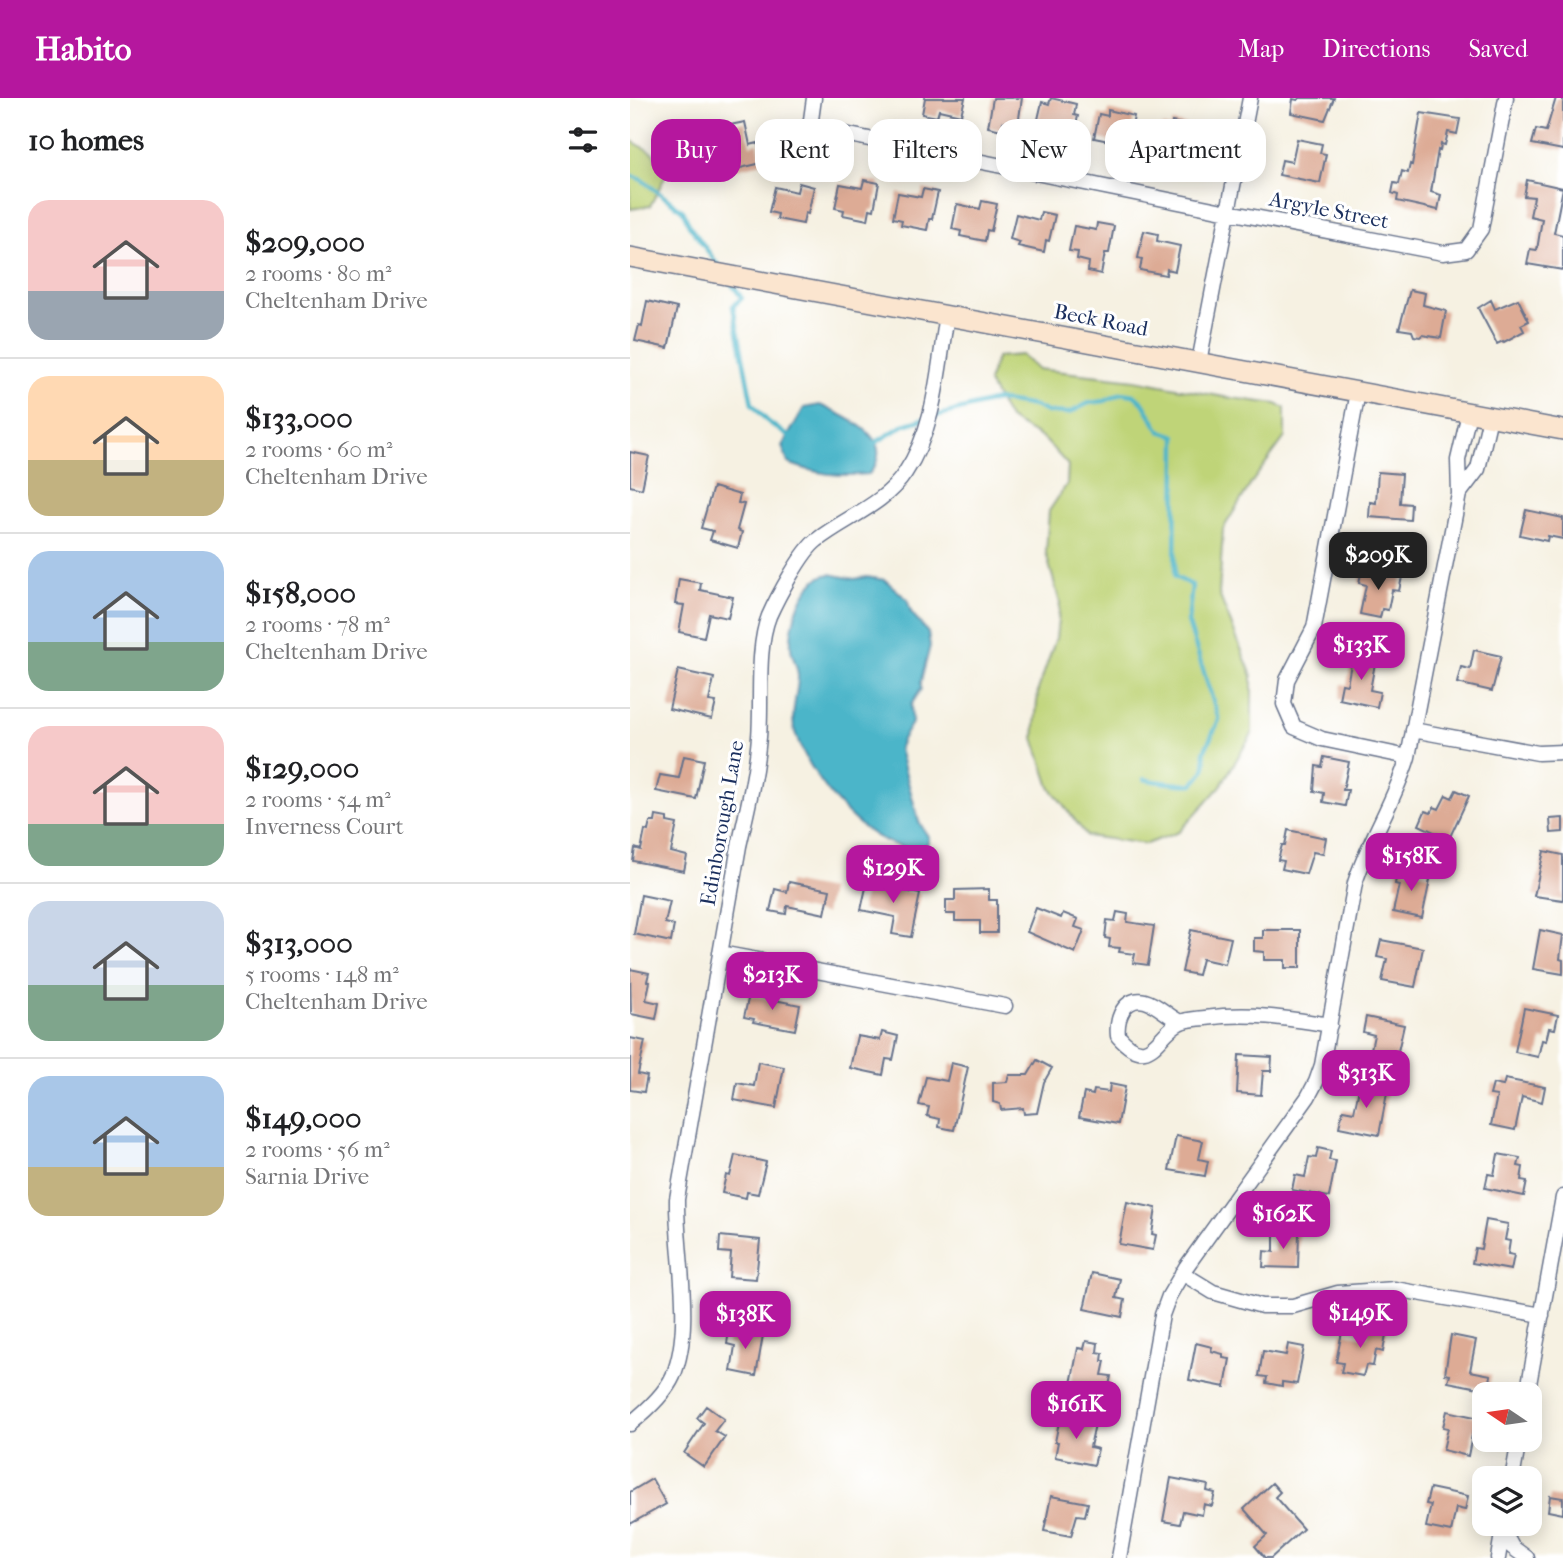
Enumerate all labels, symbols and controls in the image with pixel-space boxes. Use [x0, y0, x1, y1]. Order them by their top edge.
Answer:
text: Habito [35, 30, 132, 69]
text: Map [1238, 35, 1284, 63]
text: Directions [1322, 35, 1430, 63]
text: Saved [1468, 35, 1528, 63]
chip: Buy [651, 119, 741, 182]
chip: Rent [755, 119, 854, 182]
chip: Filters [868, 119, 982, 182]
chip: New [996, 119, 1091, 182]
chip: Apartment [1105, 119, 1266, 182]
icon: filters [564, 121, 602, 159]
text: 10 homes [28, 123, 144, 158]
street label: Argyle Street [1266, 186, 1391, 233]
text: $209,000 [245, 225, 365, 260]
icon: home [84, 228, 168, 312]
text: 2 rooms · 80 m² [245, 260, 392, 287]
text: Cheltenham Drive [245, 287, 428, 314]
street label: Beck Road [1052, 299, 1151, 341]
text: $133,000 [245, 401, 353, 436]
icon: home [84, 404, 168, 488]
text: 2 rooms · 60 m² [245, 436, 392, 463]
text: Cheltenham Drive [245, 463, 428, 490]
pin: $209K [1329, 532, 1427, 592]
text: $209K [1345, 541, 1411, 568]
text: $158,000 [245, 576, 356, 611]
icon: home [84, 579, 168, 663]
text: 2 rooms · 78 m² [245, 611, 390, 638]
pin: $133K [1312, 622, 1410, 682]
text: $133K [1333, 631, 1389, 658]
text: Cheltenham Drive [245, 638, 428, 665]
street label: Edinborough Lane [696, 738, 748, 908]
text: $129,000 [245, 751, 359, 786]
icon: home [84, 754, 168, 838]
text: 2 rooms · 54 m² [245, 786, 391, 813]
text: Inverness Court [245, 813, 404, 840]
pin: $158K [1362, 834, 1460, 893]
text: $158K [1382, 842, 1441, 869]
pin: $129K [844, 846, 942, 905]
text: $129K [862, 854, 924, 881]
text: $313,000 [245, 926, 353, 961]
icon: home [84, 929, 168, 1013]
pin: $213K [723, 953, 821, 1012]
text: 5 rooms · 148 m² [245, 961, 399, 988]
text: $213K [743, 961, 801, 988]
text: Cheltenham Drive [245, 988, 428, 1015]
pin: $313K [1317, 1051, 1415, 1110]
text: $313K [1338, 1059, 1394, 1086]
text: $149,000 [245, 1101, 362, 1136]
icon: home [84, 1104, 168, 1188]
text: 2 rooms · 56 m² [245, 1136, 390, 1163]
text: Sarnia Drive [245, 1163, 369, 1190]
pin: $162K [1234, 1192, 1332, 1251]
text: $162K [1252, 1200, 1314, 1227]
pin: $149K [1311, 1290, 1409, 1350]
pin: $138K [696, 1292, 794, 1351]
text: $149K [1328, 1299, 1392, 1326]
text: $138K [716, 1300, 774, 1327]
pin: $161K [1027, 1382, 1125, 1441]
north arrow [1472, 1382, 1542, 1452]
map controls [1472, 1382, 1542, 1536]
text: $161K [1047, 1390, 1105, 1417]
button: layers [1472, 1466, 1542, 1536]

